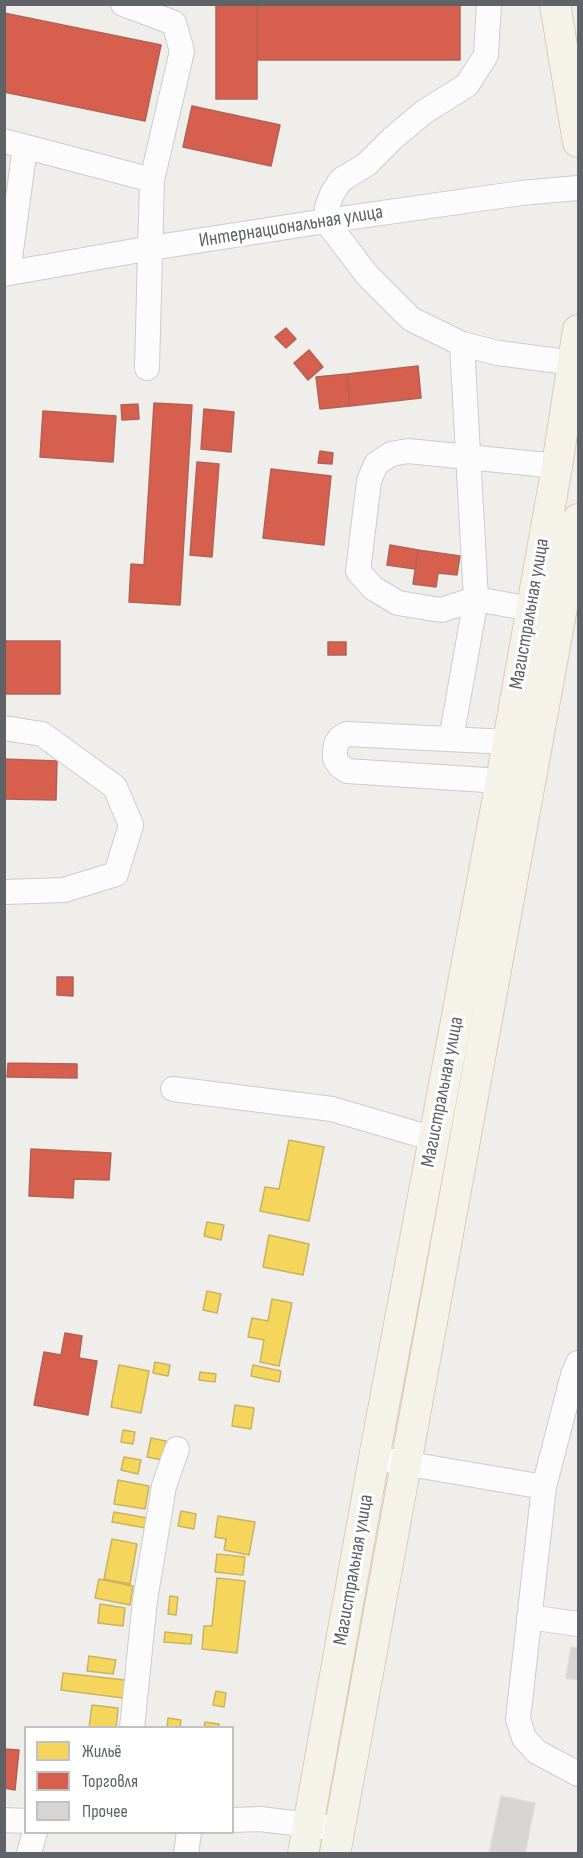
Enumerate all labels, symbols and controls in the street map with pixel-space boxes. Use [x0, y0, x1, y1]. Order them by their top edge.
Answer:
street label: Интернациональная улица [197, 201, 385, 253]
street label: Магистральная улица [505, 537, 555, 691]
street label: Магистральная улица [417, 1015, 469, 1169]
street label: Магистральная улица [329, 1493, 379, 1647]
legend [24, 1726, 234, 1834]
text: Жильё [82, 1741, 122, 1762]
text: Торговля [82, 1771, 138, 1792]
text: Прочее [82, 1801, 128, 1822]

